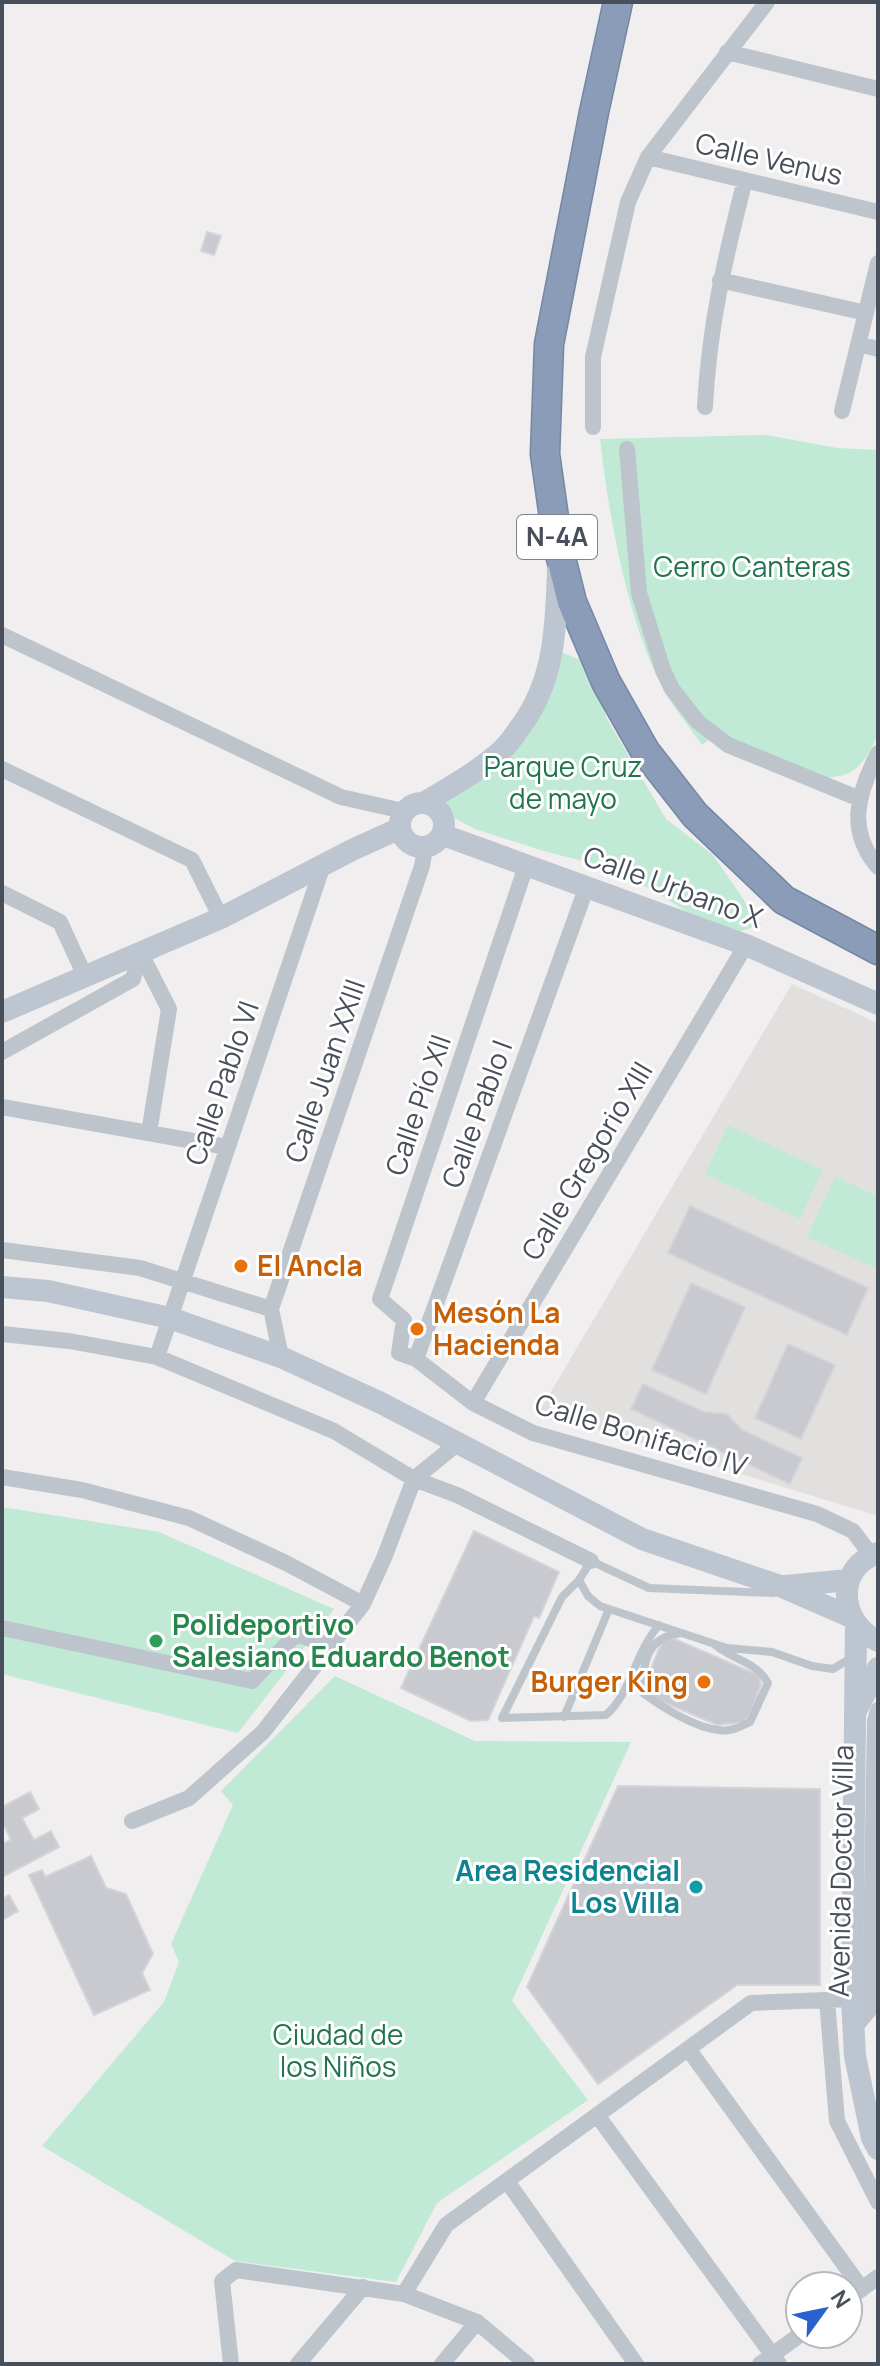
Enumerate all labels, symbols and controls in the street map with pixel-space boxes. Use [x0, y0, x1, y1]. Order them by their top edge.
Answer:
street label: Calle Venus [692, 123, 846, 193]
road number: N-4A [517, 515, 597, 559]
park label: Cerro Canteras [653, 547, 851, 585]
park label: Parque Cruz de mayo [484, 747, 642, 817]
street label: Calle Urbano X [578, 836, 768, 936]
street label: Calle Juan XXIII [275, 974, 373, 1167]
street label: Calle Pablo VI [175, 996, 267, 1170]
street label: Calle Pío XII [375, 1029, 459, 1180]
street label: Calle Pablo I [432, 1035, 520, 1193]
street label: Calle Gregorio XIII [512, 1054, 660, 1267]
place label: El Ancla [257, 1246, 363, 1284]
marker: El Ancla [232, 1257, 250, 1275]
place label: Mesón La Hacienda [433, 1293, 560, 1363]
marker: Mesón La Hacienda [408, 1320, 426, 1338]
street label: Calle Bonifacio IV [531, 1384, 752, 1484]
place label: Polideportivo Salesiano Eduardo Benot [172, 1605, 510, 1675]
marker: Polideportivo Salesiano Eduardo Benot [147, 1632, 165, 1650]
place label: Burger King [531, 1662, 688, 1700]
marker: Burger King [695, 1673, 713, 1691]
street label: Avenida Doctor Villa [819, 1744, 861, 1998]
place label: Area Residencial Los Villa [455, 1851, 680, 1921]
marker: Area Residencial Los Villa [687, 1878, 705, 1896]
park label: Ciudad de los Niños [273, 2015, 403, 2085]
north arrow [784, 2270, 864, 2350]
text: N [824, 2284, 858, 2314]

